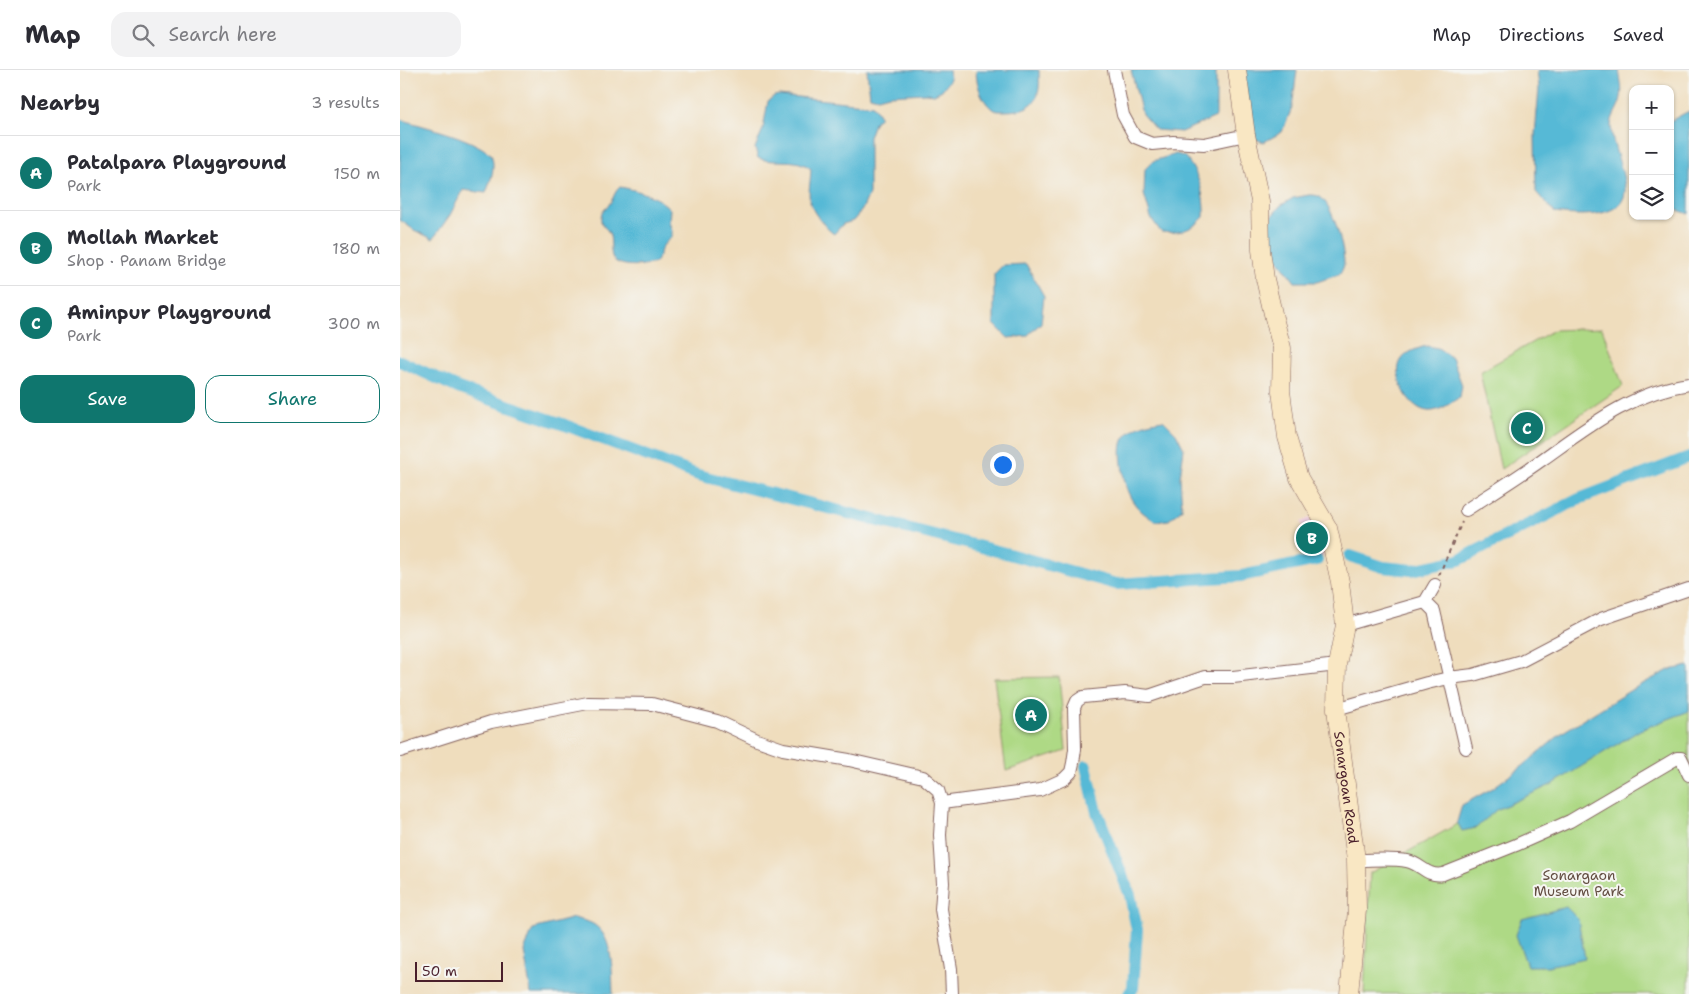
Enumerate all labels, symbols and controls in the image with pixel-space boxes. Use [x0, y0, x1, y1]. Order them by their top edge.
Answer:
search box [111, 12, 461, 57]
text: Map [25, 19, 81, 51]
icon: search [129, 21, 157, 49]
text: Search here [169, 22, 277, 47]
text: Map [1433, 23, 1471, 47]
text: Directions [1499, 23, 1585, 47]
text: Saved [1613, 23, 1664, 47]
map controls [1629, 85, 1674, 220]
button: + [1629, 85, 1674, 130]
text: Nearby [20, 89, 100, 117]
text: 3 results [311, 92, 380, 113]
button: − [1629, 130, 1674, 175]
text: Patalpara Playground [67, 150, 287, 175]
text: A [30, 163, 42, 184]
text: 150 m [333, 163, 380, 184]
text: Park [67, 175, 101, 196]
button: layers [1629, 175, 1674, 220]
text: Mollah Market [67, 225, 219, 250]
text: B [31, 238, 41, 259]
text: 180 m [332, 238, 380, 259]
text: Shop · Panam Bridge [67, 250, 227, 271]
text: Aminpur Playground [67, 300, 271, 325]
text: C [31, 313, 41, 334]
text: 300 m [328, 313, 380, 334]
text: Park [67, 325, 101, 346]
button: Save [20, 375, 195, 423]
button: Share [205, 375, 380, 423]
pin: C [1511, 409, 1543, 447]
your location [990, 452, 1016, 478]
pin: B [1296, 519, 1328, 557]
pin: A [1015, 696, 1047, 734]
street label: Sonargoan Road [1330, 730, 1363, 845]
park label: Sonargaon Museum Park [1534, 866, 1624, 900]
scale bar [415, 959, 502, 982]
text: 50 m [422, 962, 457, 980]

